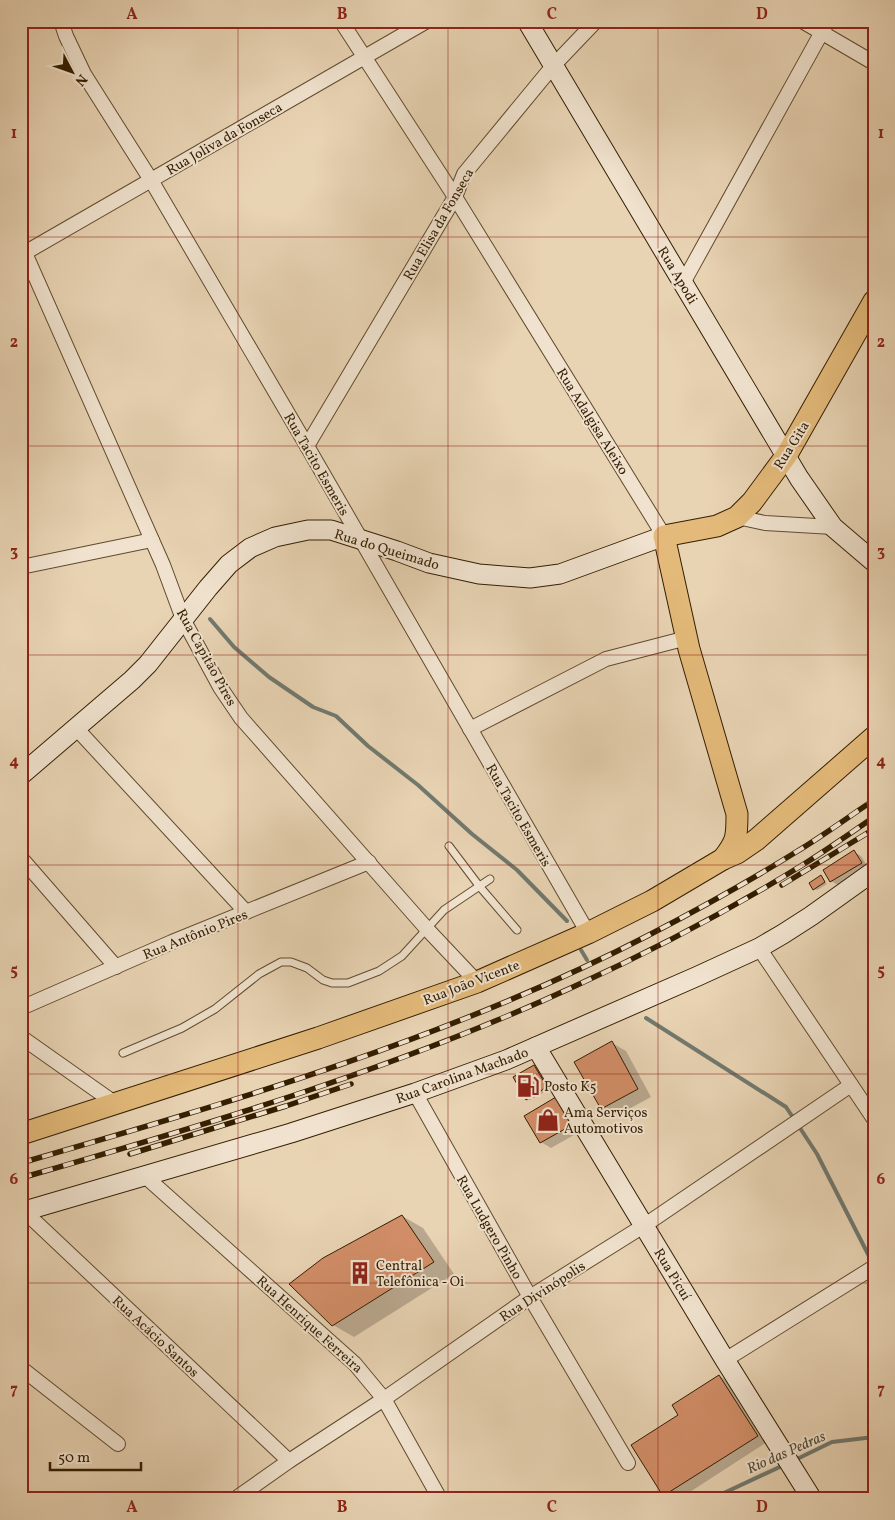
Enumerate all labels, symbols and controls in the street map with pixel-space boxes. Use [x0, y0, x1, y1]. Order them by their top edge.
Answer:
text: A [126, 4, 138, 26]
text: B [337, 4, 348, 26]
text: C [547, 4, 557, 26]
text: D [756, 4, 768, 26]
north arrow [48, 48, 98, 98]
text: N [70, 69, 91, 90]
street label: Rua Joliva da Fonseca [163, 98, 286, 180]
text: 1 [11, 123, 17, 145]
text: 1 [878, 123, 884, 145]
street label: Rua Elisa da Fonseca [399, 165, 479, 284]
street label: Rua Apodi [652, 243, 701, 308]
text: 2 [10, 332, 18, 354]
text: 2 [877, 332, 885, 354]
street label: Rua Adalgisa Aleixo [551, 365, 632, 479]
street label: Rua Tacito Esmeris [278, 410, 353, 520]
street label: Rua Gita [770, 418, 815, 474]
street label: Rua do Queimado [332, 525, 441, 575]
text: 3 [10, 541, 18, 563]
text: 3 [877, 541, 885, 563]
street label: Rua Capitão Pires [171, 606, 240, 710]
text: 4 [9, 751, 19, 773]
text: 4 [876, 751, 886, 773]
street label: Rua Tacito Esmeris [480, 761, 555, 871]
street label: Rua Antônio Pires [140, 906, 251, 965]
street label: Rua João Vicente [421, 956, 523, 1011]
text: 5 [10, 960, 18, 982]
text: 5 [877, 960, 885, 982]
street label: Rua Carolina Machado [394, 1044, 531, 1109]
fuel station icon: Posto K5 [515, 1073, 541, 1099]
place label: Posto K5 [544, 1078, 597, 1097]
place label: Ama Serviços Automotivos [564, 1104, 648, 1139]
shop icon: Ama Serviços Automotivos [535, 1107, 561, 1133]
text: 6 [10, 1169, 19, 1191]
text: 6 [877, 1169, 886, 1191]
street label: Rua Ludgero Pinho [451, 1172, 526, 1283]
street label: Rua Picuí [649, 1245, 695, 1305]
place label: Central Telefônica - Oi [376, 1257, 464, 1292]
street label: Rua Divinópolis [496, 1257, 589, 1327]
building icon: Central Telefônica - Oi [347, 1260, 373, 1286]
street label: Rua Henrique Ferreira [252, 1272, 366, 1378]
street label: Rua Acácio Santos [108, 1292, 202, 1382]
text: 7 [10, 1379, 18, 1401]
text: 7 [877, 1379, 885, 1401]
water label: Rio das Pedras [744, 1426, 830, 1480]
scale bar [50, 1440, 141, 1472]
text: 50 m [58, 1448, 90, 1469]
text: A [126, 1497, 138, 1519]
text: B [337, 1497, 348, 1519]
text: C [547, 1497, 557, 1519]
text: D [756, 1497, 768, 1519]

